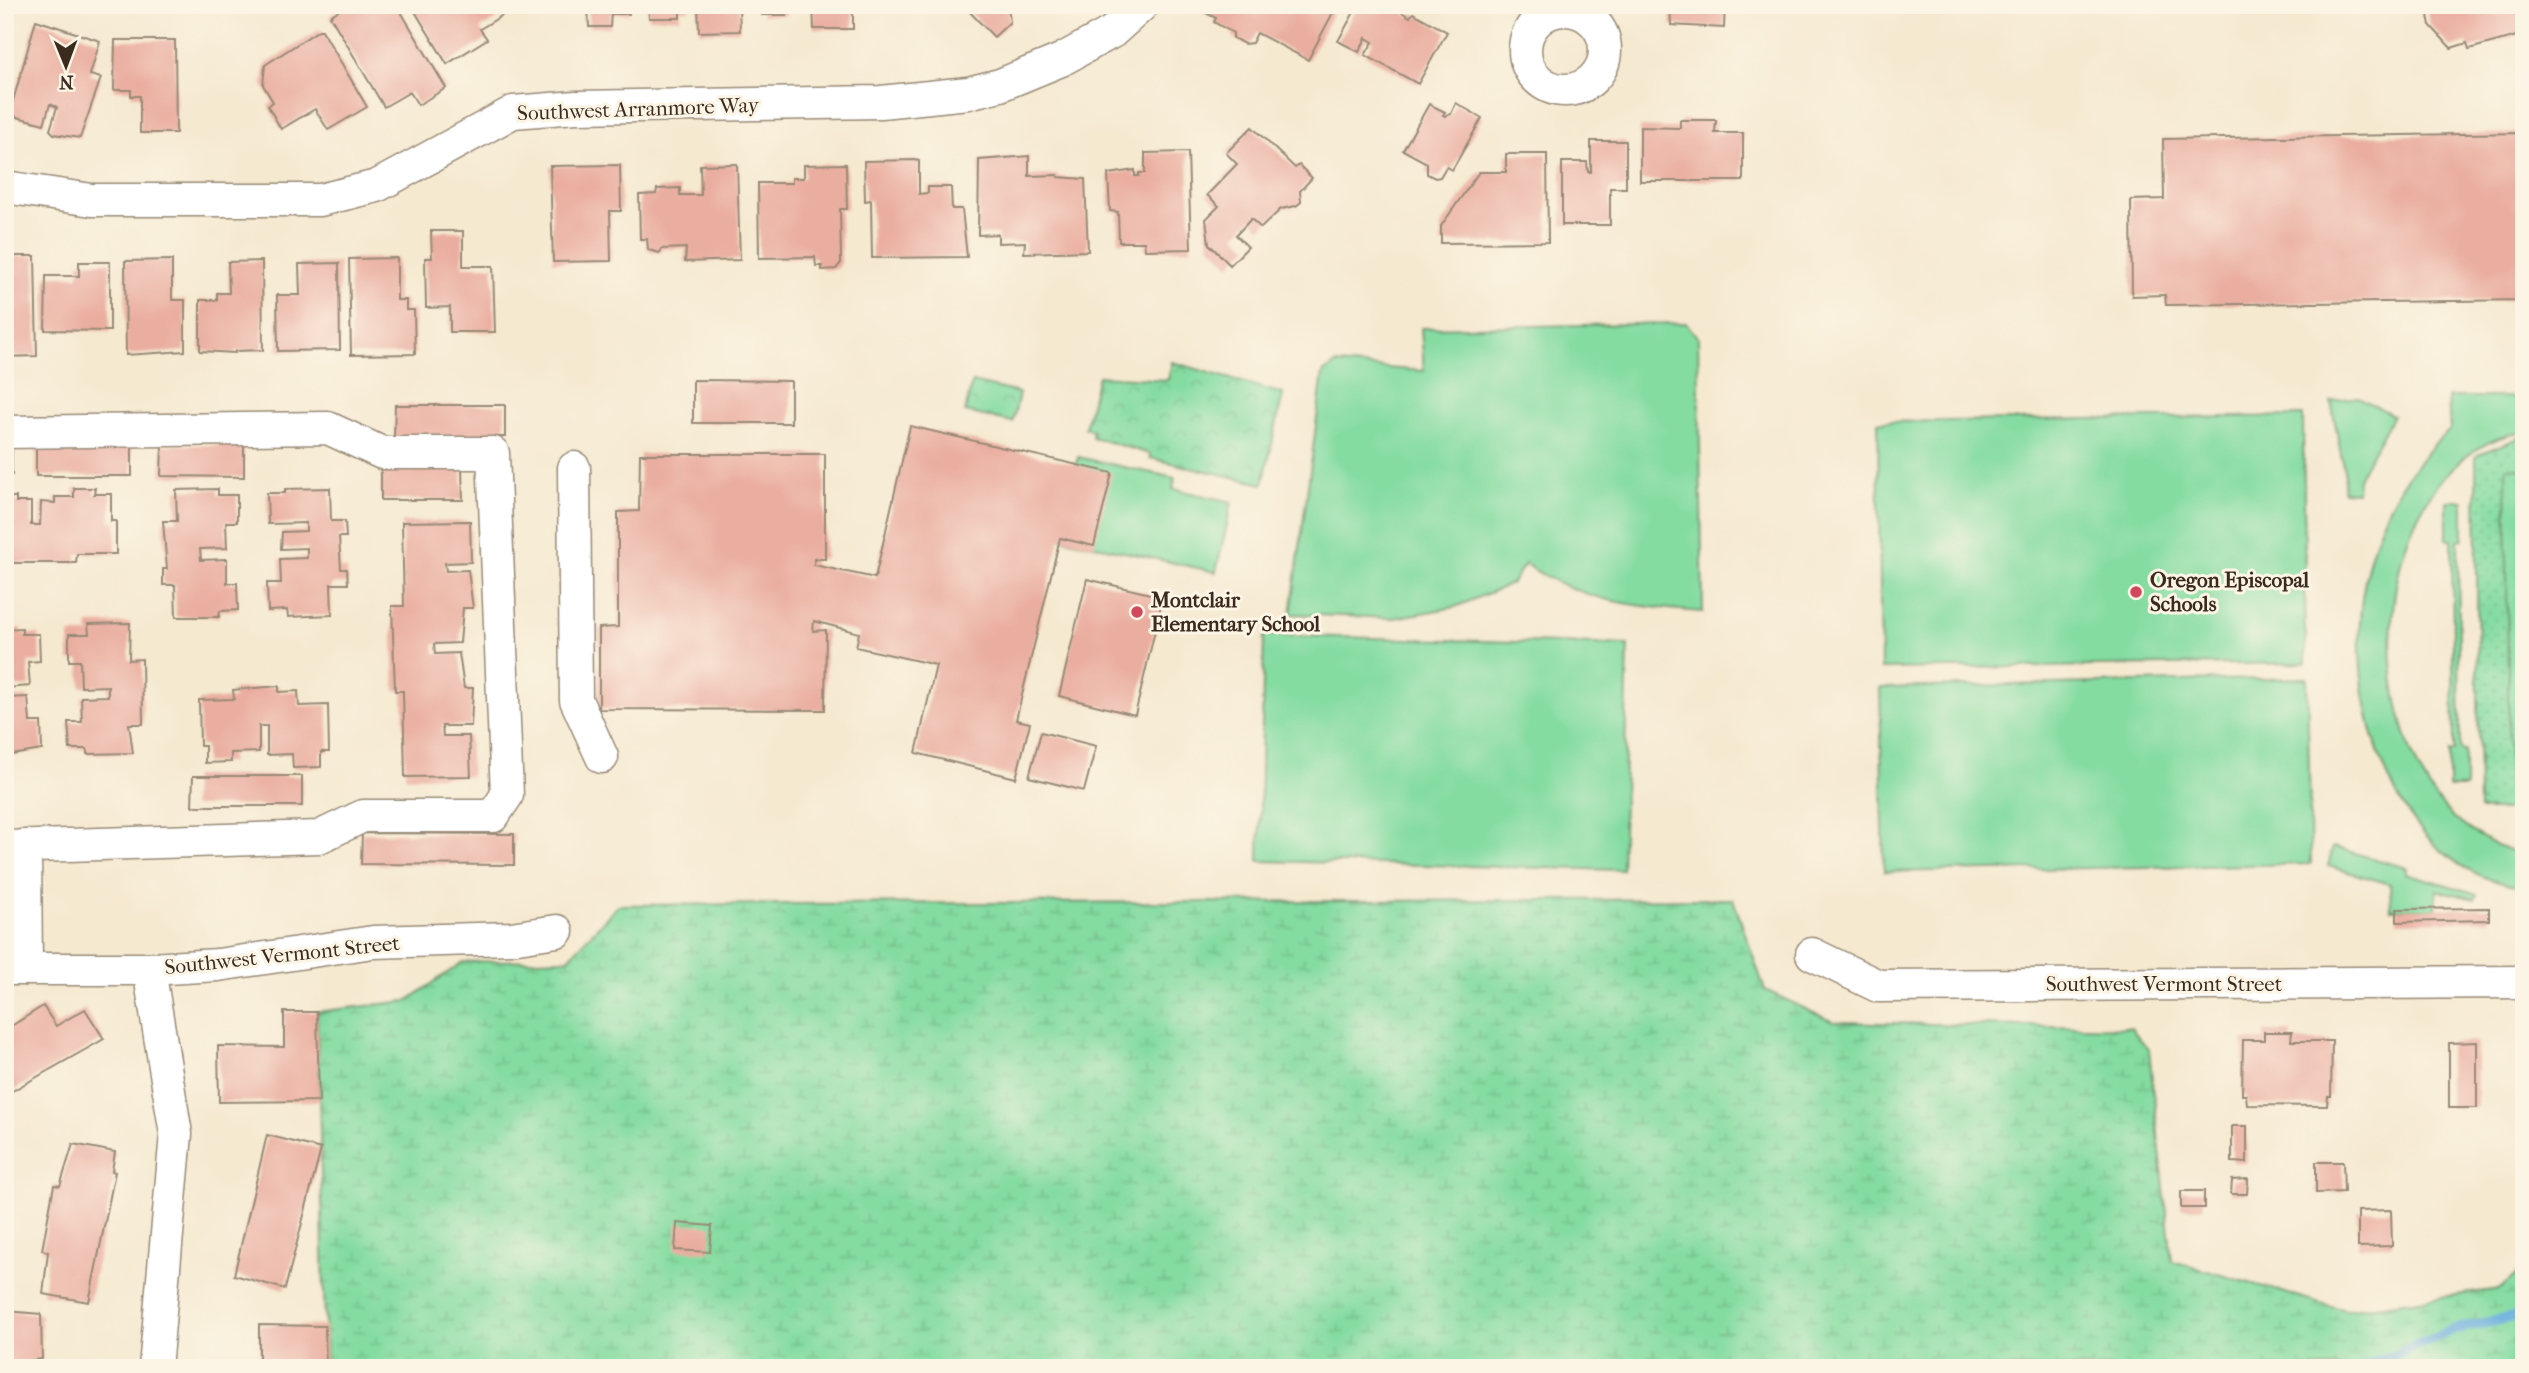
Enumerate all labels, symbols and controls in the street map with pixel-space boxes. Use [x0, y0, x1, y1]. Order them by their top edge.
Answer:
north arrow [32, 32, 102, 102]
text: N [58, 71, 74, 93]
street label: Southwest Arranmore Way [517, 93, 760, 125]
place label: Oregon Episcopal Schools [2150, 568, 2309, 616]
marker: Oregon Episcopal Schools [2128, 584, 2144, 600]
place label: Montclair Elementary School [1150, 588, 1320, 636]
marker: Montclair Elementary School [1129, 604, 1145, 620]
street label: Southwest Vermont Street [163, 931, 401, 979]
street label: Southwest Vermont Street [2046, 972, 2283, 996]

